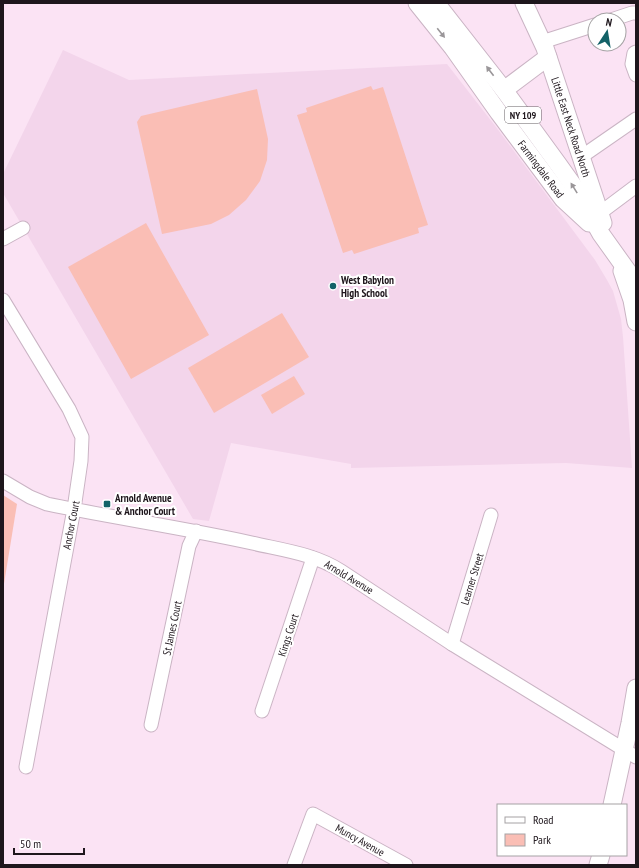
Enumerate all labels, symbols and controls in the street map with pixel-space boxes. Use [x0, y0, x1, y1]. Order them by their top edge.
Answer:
north arrow [587, 12, 627, 52]
text: N [605, 15, 613, 30]
one-way arrow [437, 28, 446, 39]
one-way arrow [486, 66, 494, 77]
street label: Little East Neck Road North [548, 75, 594, 179]
road number: NY 109 [505, 107, 541, 123]
street label: Farmingdale Road [515, 137, 567, 201]
one-way arrow [571, 182, 578, 194]
place label: West Babylon High School [340, 273, 394, 300]
marker: West Babylon High School [328, 281, 338, 291]
place label: Arnold Avenue & Anchor Court [114, 491, 176, 518]
street label: Anchor Court [59, 499, 83, 551]
marker: Arnold Avenue & Anchor Court [102, 499, 112, 509]
street label: Learner Street [457, 551, 487, 607]
street label: Arnold Avenue [322, 557, 377, 597]
street label: St James Court [159, 599, 185, 657]
street label: Kings Court [275, 612, 301, 658]
legend [497, 804, 627, 856]
text: Road [533, 812, 553, 827]
street label: Muncy Avenue [333, 821, 387, 859]
scale bar [14, 830, 84, 856]
text: Park [533, 832, 551, 847]
text: 50 m [20, 836, 41, 851]

